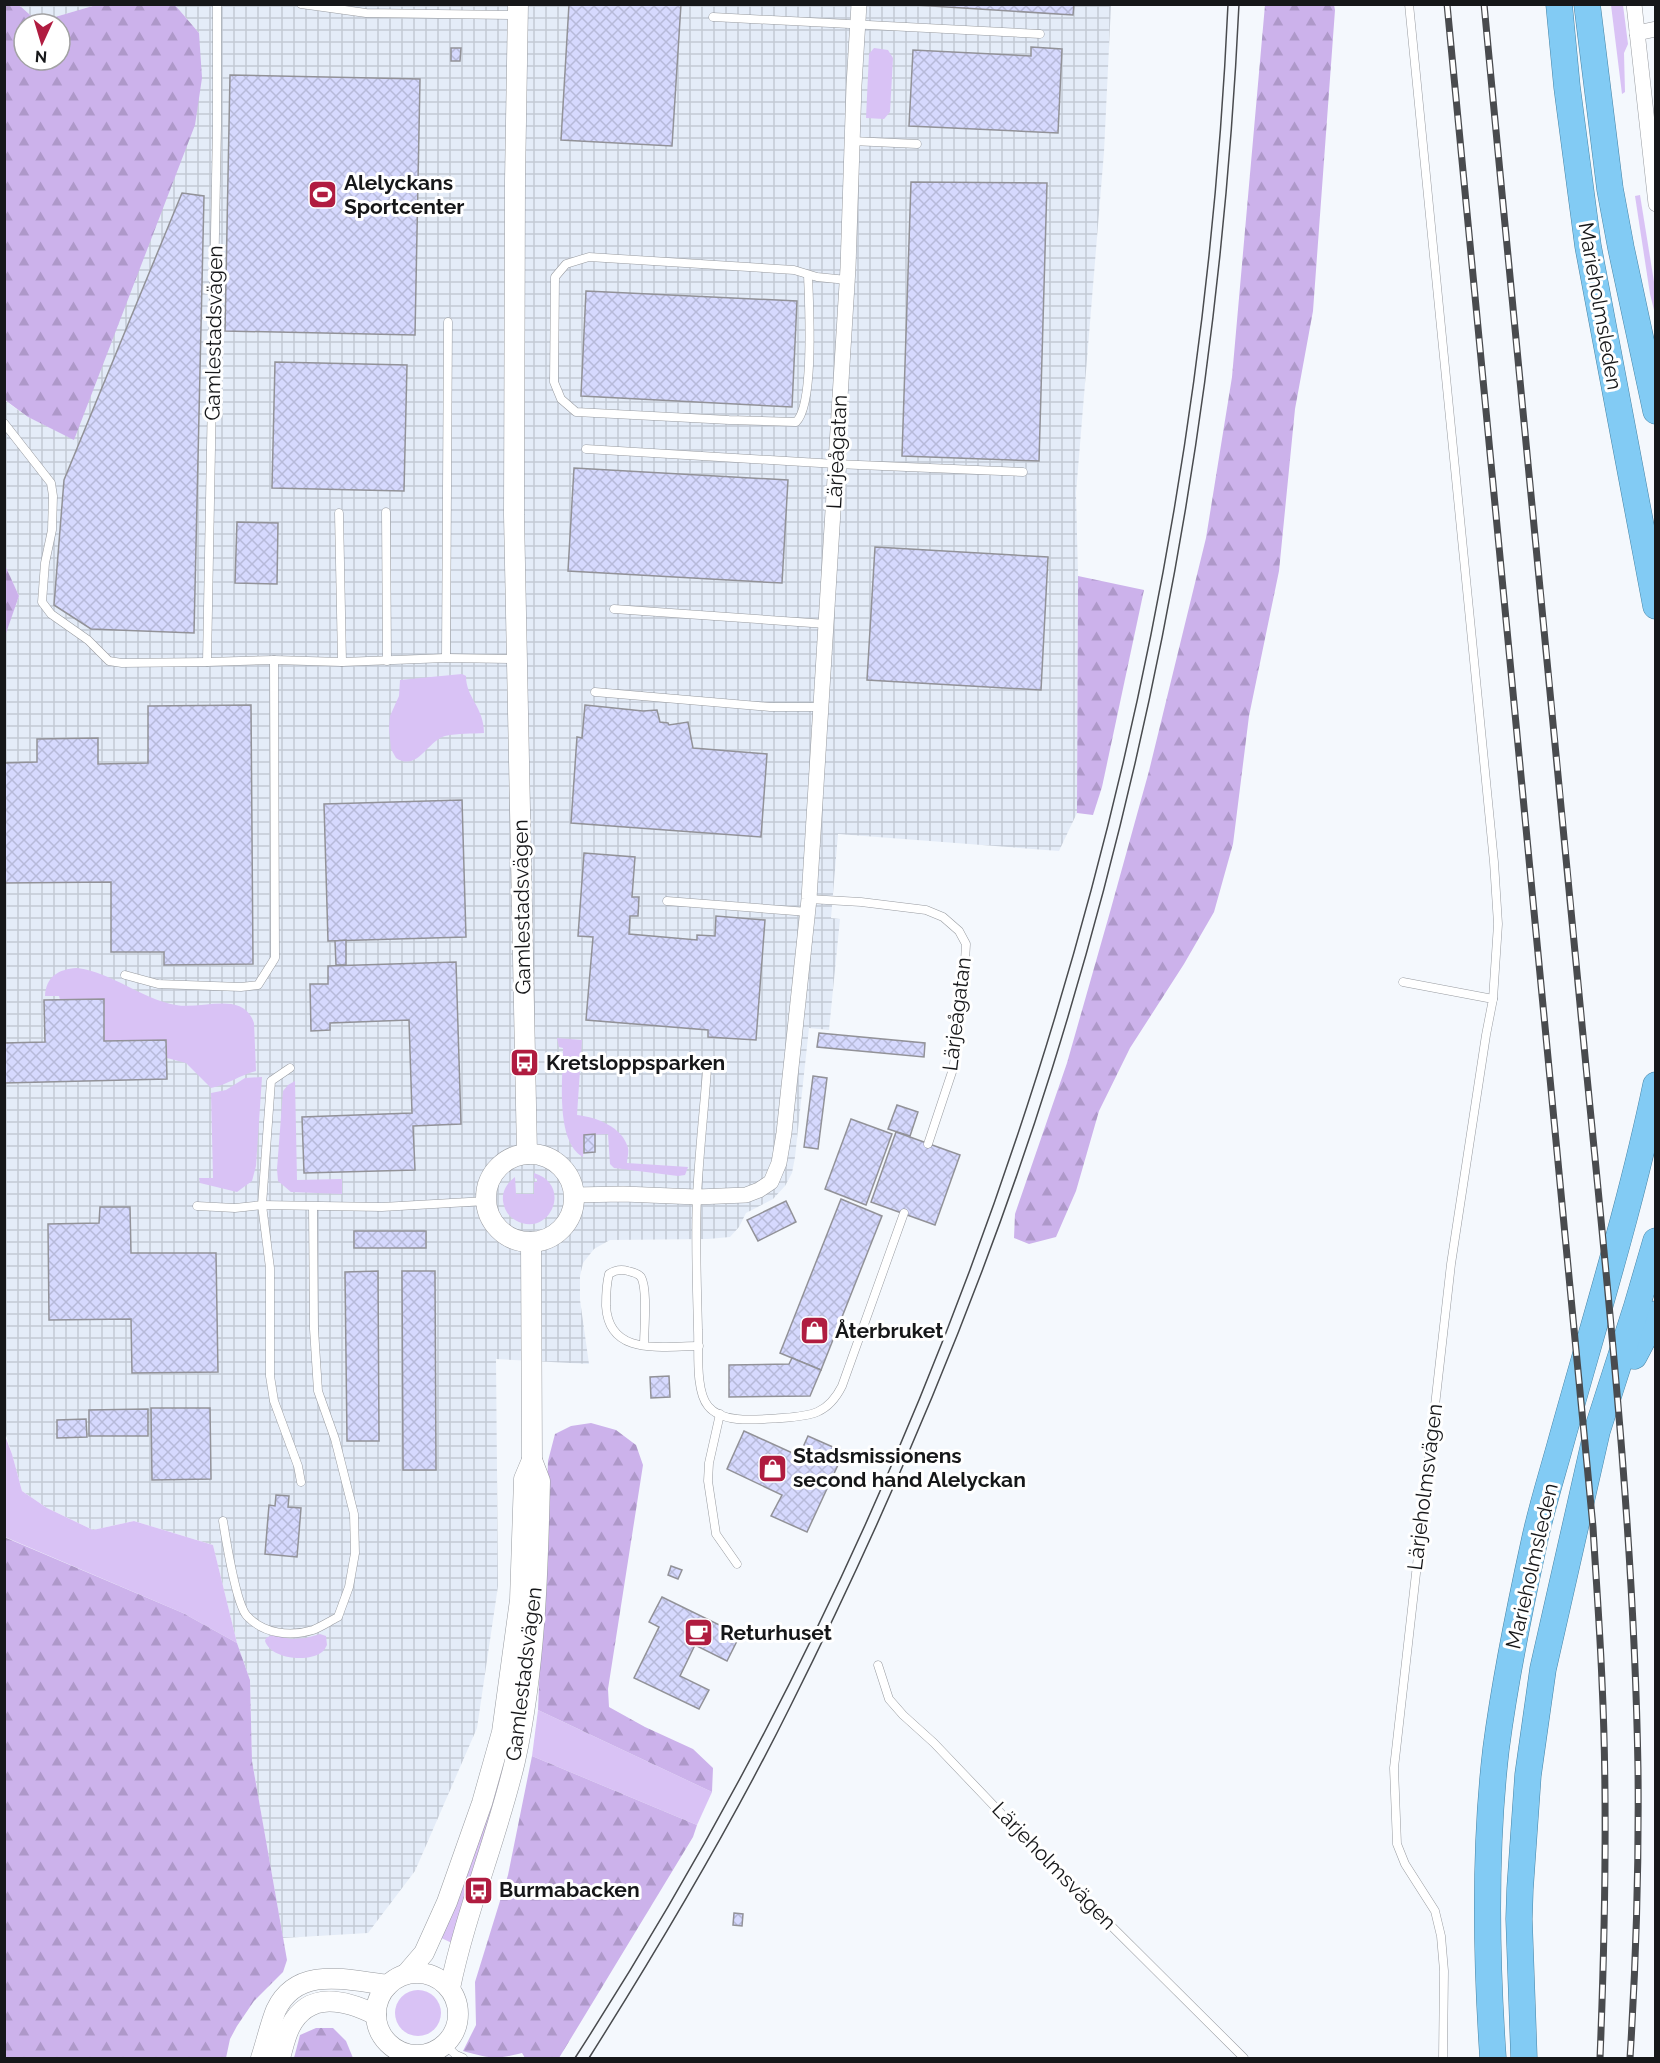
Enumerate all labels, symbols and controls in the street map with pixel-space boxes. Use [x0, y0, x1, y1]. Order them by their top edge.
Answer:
north arrow [12, 12, 72, 72]
text: N [34, 47, 48, 66]
place label: Alelyckans Sportcenter [344, 170, 464, 219]
sports icon: Alelyckans Sportcenter [307, 179, 339, 211]
street label: Marieholmsleden [1573, 220, 1628, 392]
street label: Gamlestadsvägen [199, 245, 228, 421]
street label: Lärjeågatan [821, 394, 852, 510]
street label: Gamlestadsvägen [507, 819, 536, 995]
street label: Lärjeågatan [937, 956, 976, 1072]
bus stop icon: Kretsloppsparken [509, 1047, 541, 1079]
place label: Kretsloppsparken [546, 1050, 725, 1075]
shop icon: Återbruket [798, 1315, 830, 1347]
place label: Återbruket [835, 1318, 943, 1343]
street label: Lärjeholmsvägen [1402, 1402, 1447, 1572]
place label: Stadsmissionens second hand Alelyckan [793, 1443, 1026, 1492]
shop icon: Stadsmissionens second hand Alelyckan [756, 1452, 788, 1484]
street label: Marieholmsleden [1500, 1480, 1563, 1651]
street label: Gamlestadsvägen [500, 1585, 547, 1762]
cafe icon: Returhuset [683, 1617, 715, 1649]
place label: Returhuset [720, 1620, 832, 1645]
street label: Lärjeholmsvägen [987, 1797, 1122, 1935]
bus stop icon: Burmabacken [462, 1874, 494, 1906]
place label: Burmabacken [499, 1877, 640, 1902]

